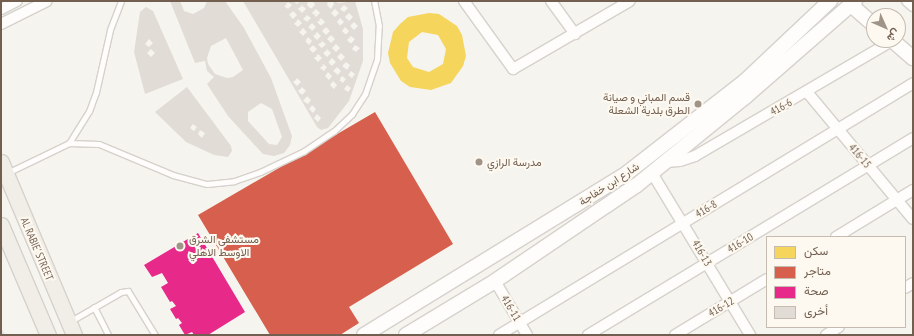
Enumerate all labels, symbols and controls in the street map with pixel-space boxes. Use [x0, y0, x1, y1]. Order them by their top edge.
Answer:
north arrow [866, 8, 906, 48]
text: ش [884, 26, 903, 45]
place label: قسم المباني و صيانة الطرق بلدية الشعلة [603, 91, 690, 117]
street label: 416-6 [768, 96, 794, 118]
marker: قسم المباني و صيانة الطرق بلدية الشعلة [693, 99, 703, 109]
street label: 416-15 [846, 141, 874, 171]
place label: مدرسة الرازي [487, 155, 542, 169]
marker: مدرسة الرازي [474, 157, 484, 167]
street label: شارع ابن خفاجة [576, 160, 642, 208]
street label: 416-8 [693, 197, 719, 221]
street label: AL RABIE' STREET [18, 215, 56, 283]
street label: 416-10 [725, 230, 755, 256]
place label: مستشفى الشرق الاوسط الاهلي [189, 233, 259, 259]
legend [766, 236, 906, 328]
street label: 416-13 [689, 238, 715, 268]
marker: مستشفى الشرق الاوسط الاهلي [174, 240, 186, 252]
text: سكن [804, 243, 828, 258]
text: متاجر [804, 263, 831, 278]
text: صحة [804, 283, 828, 298]
street label: 416-11 [498, 293, 524, 323]
street label: 416-12 [706, 294, 736, 320]
text: أخرى [804, 303, 828, 318]

